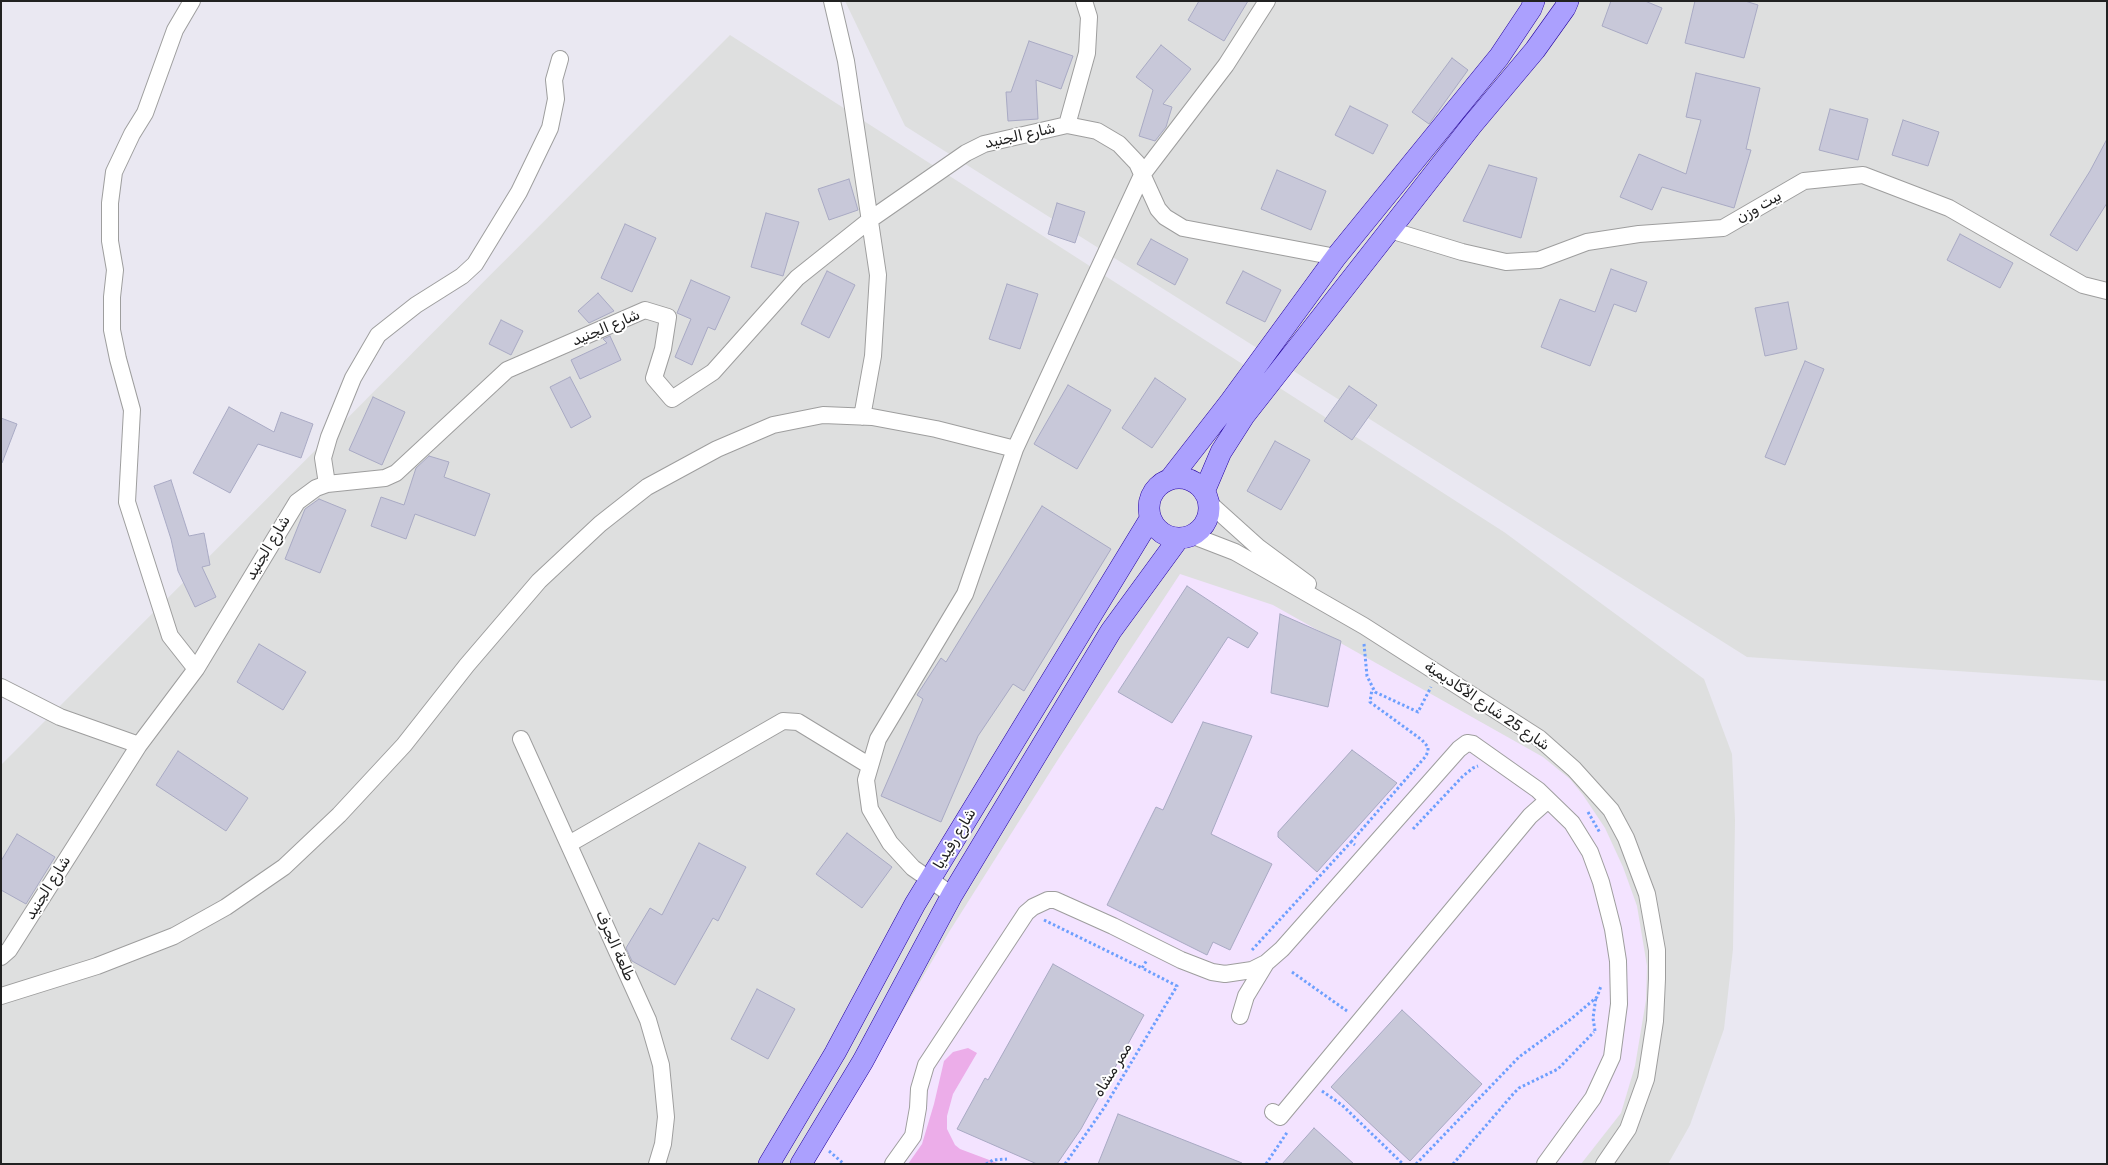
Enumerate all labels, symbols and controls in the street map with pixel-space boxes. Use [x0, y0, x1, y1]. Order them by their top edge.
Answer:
street label: شارع الجنيد [983, 119, 1057, 153]
street label: بيت وزن [1733, 187, 1785, 227]
street label: شارع الجنيد [569, 306, 643, 350]
street label: شارع الجنيد [242, 512, 294, 584]
street label: شارع 25 شارع الأكاديمية [1421, 657, 1553, 755]
street label: شارع رفيديا [930, 805, 980, 873]
street label: شارع الجنيد [21, 853, 75, 923]
street label: طلعة الجرف [591, 908, 639, 984]
street label: ممر مشاه [1090, 1040, 1136, 1100]

